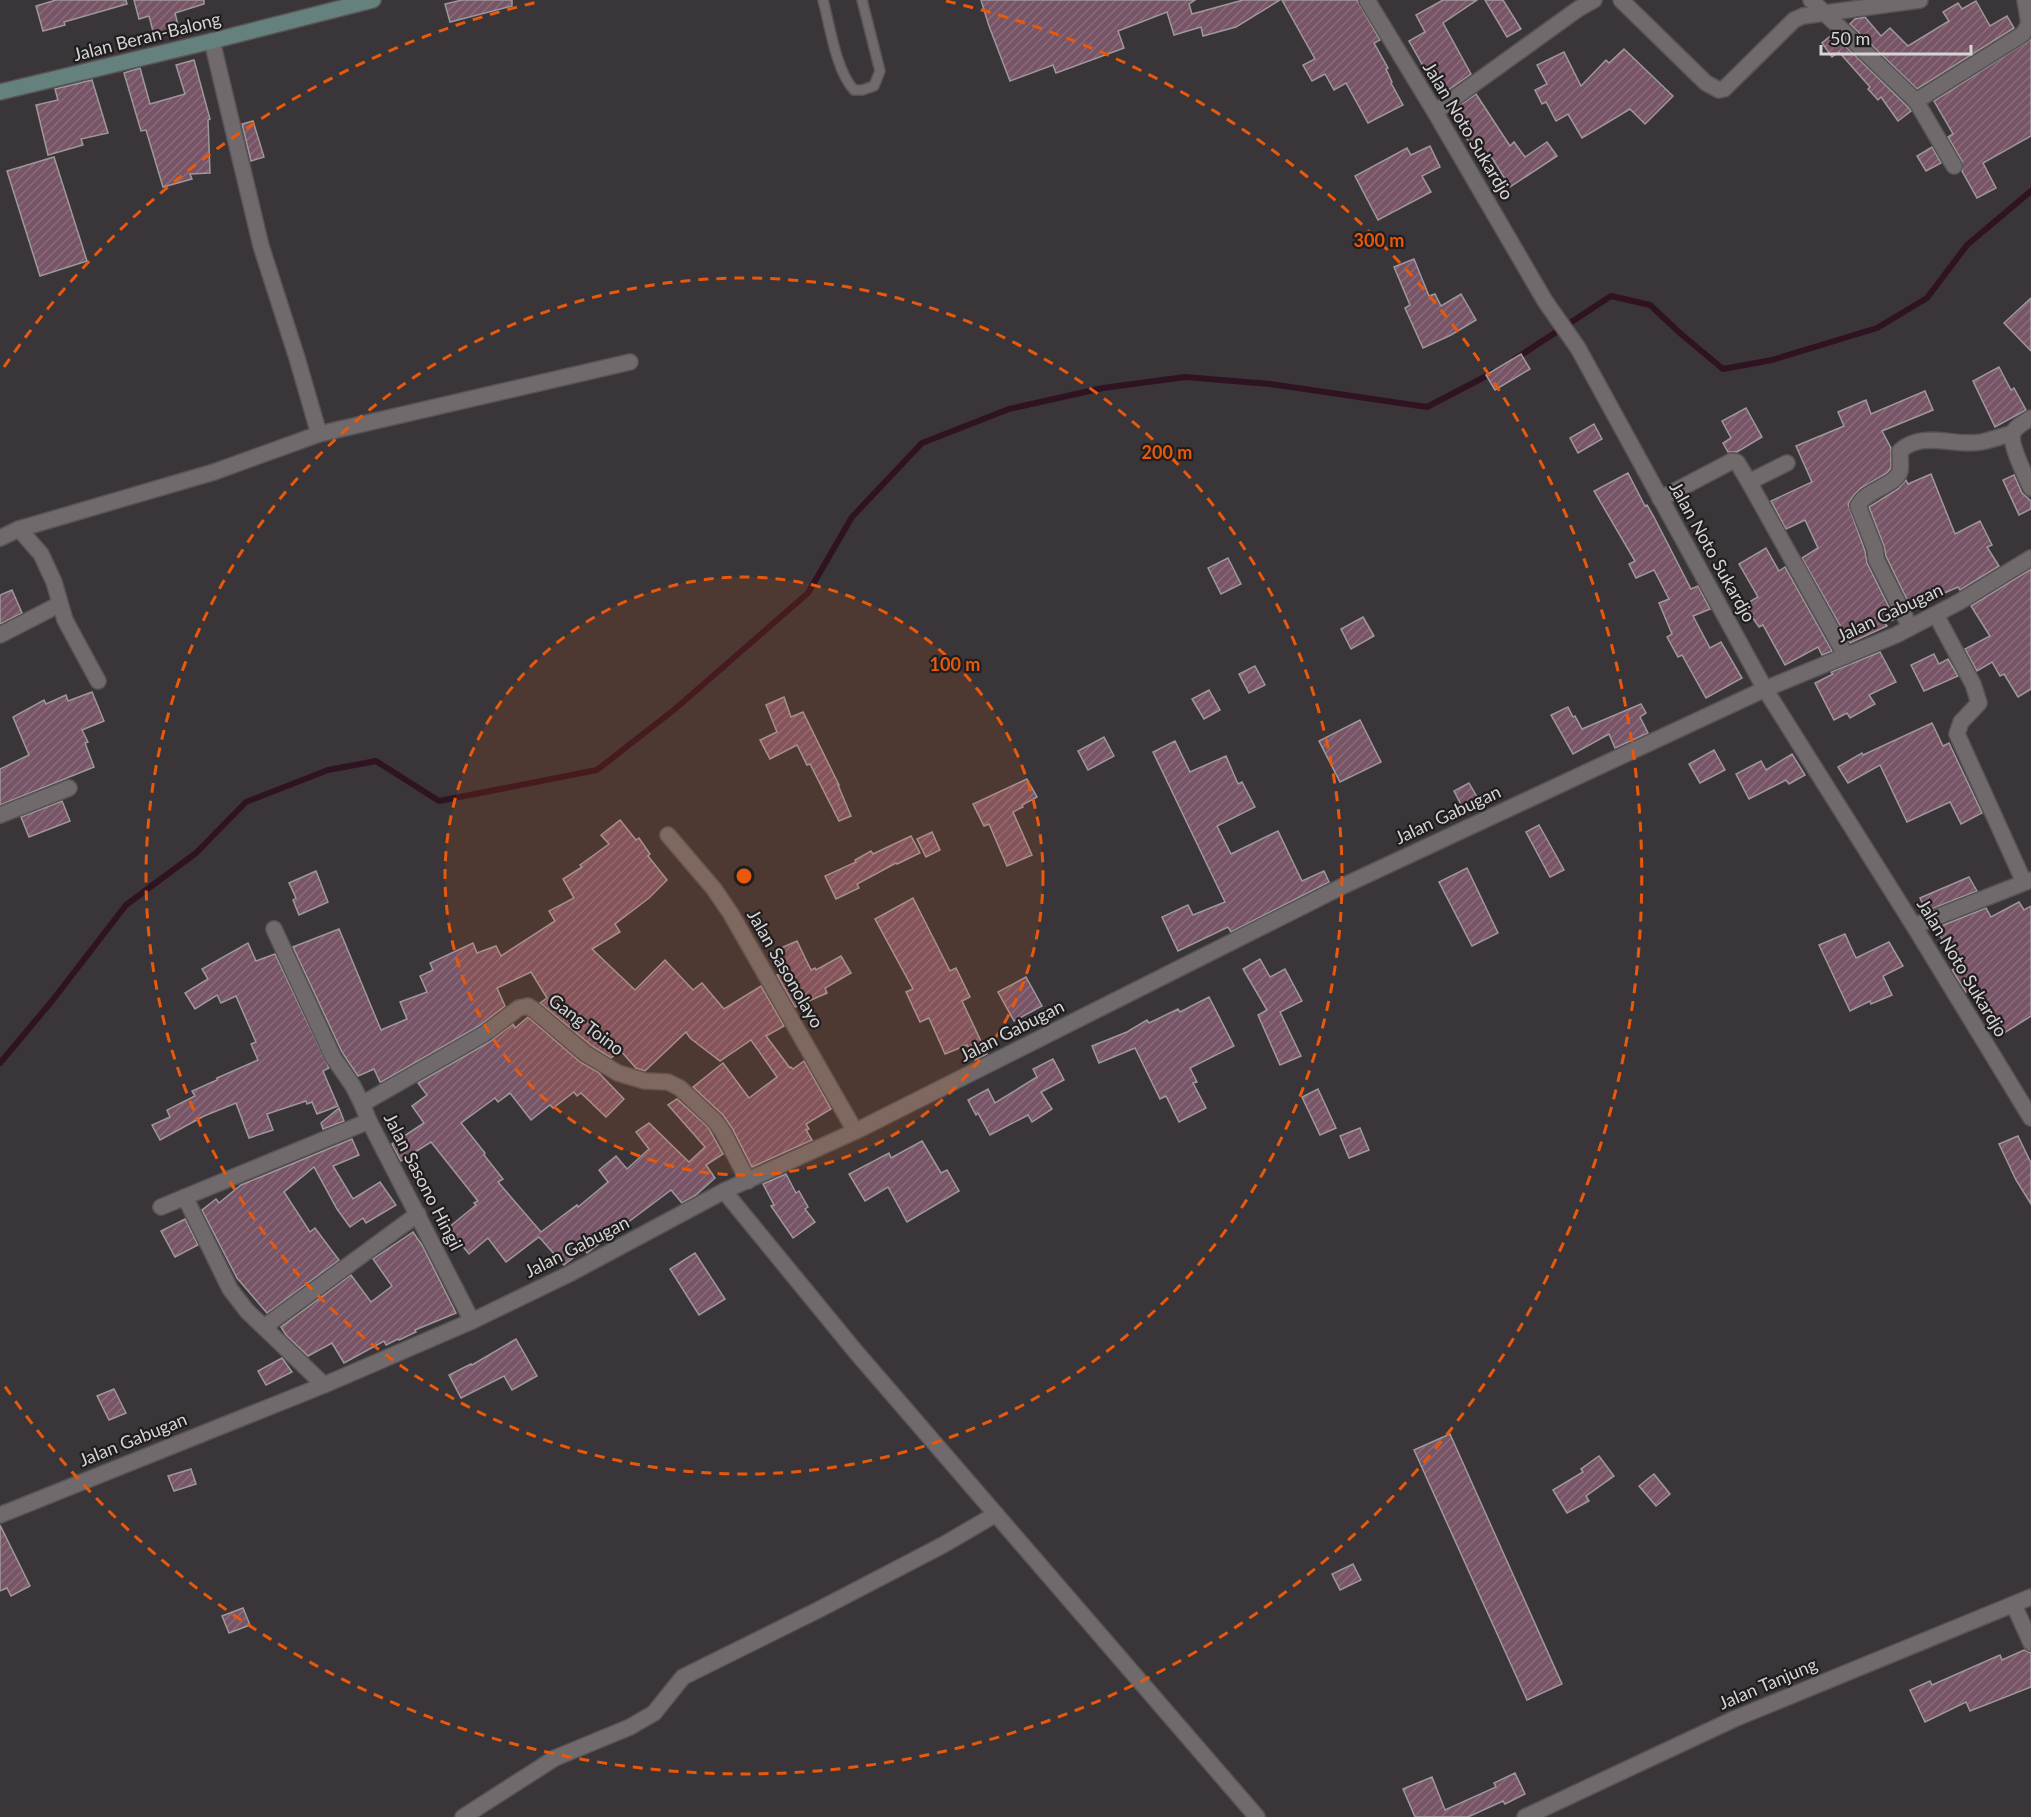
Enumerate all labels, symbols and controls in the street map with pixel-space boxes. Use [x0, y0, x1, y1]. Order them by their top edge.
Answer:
street label: Jalan Beran-Balong [71, 7, 223, 65]
scale bar [1821, 18, 1971, 56]
text: 50 m [1830, 27, 1870, 49]
street label: Jalan Noto Sukardjo [1419, 57, 1519, 204]
text: 300 m [1354, 229, 1404, 251]
text: 200 m [1142, 441, 1192, 463]
street label: Jalan Noto Sukardjo [1665, 477, 1761, 626]
street label: Jalan Gabugan [1833, 578, 1946, 646]
text: 100 m [930, 653, 980, 675]
street label: Jalan Gabugan [1391, 780, 1504, 848]
centre of rings [734, 866, 754, 886]
street label: Jalan Noto Sukardjo [1913, 894, 2013, 1041]
street label: Jalan Sasonolayo [743, 905, 829, 1032]
street label: Gang Toino [545, 989, 629, 1060]
street label: Jalan Gabugan [956, 994, 1068, 1066]
street label: Jalan Sasono Hingil [380, 1109, 468, 1254]
street label: Jalan Gabugan [521, 1210, 633, 1282]
street label: Jalan Gabugan [75, 1407, 190, 1471]
street label: Jalan Tanjung [1715, 1652, 1820, 1714]

